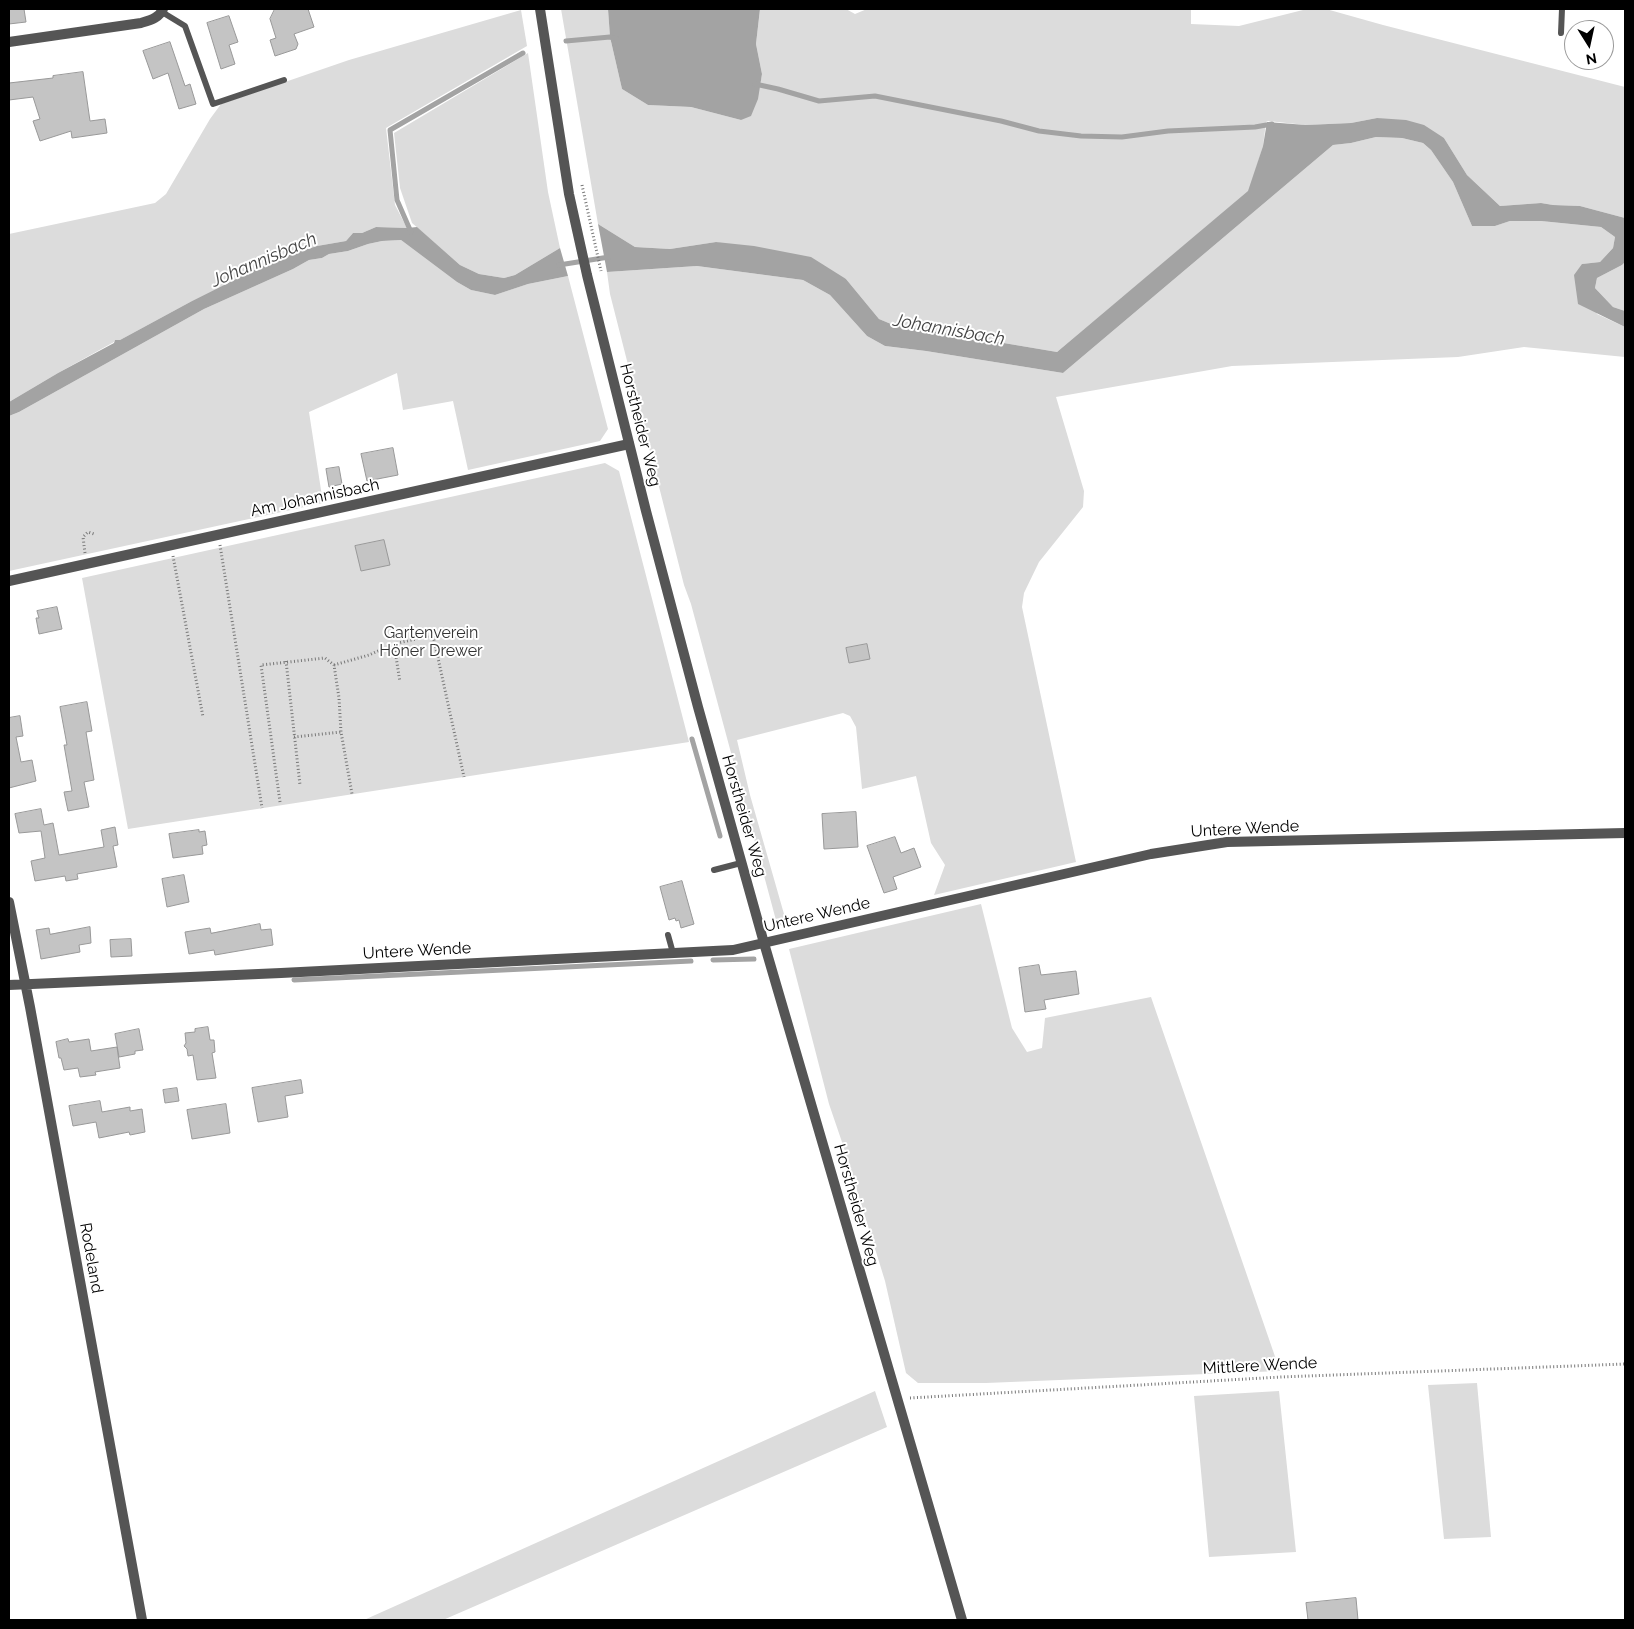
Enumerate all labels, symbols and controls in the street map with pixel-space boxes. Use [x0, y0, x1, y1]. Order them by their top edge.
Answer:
north arrow [1564, 20, 1614, 70]
text: N [1585, 50, 1598, 68]
water label: Johannisbach [208, 228, 320, 292]
water label: Johannisbach [892, 310, 1006, 350]
street label: Horstheider Weg [615, 362, 665, 488]
street label: Am Johannisbach [249, 475, 381, 521]
park label: Gartenverein Höner Drewer [379, 623, 483, 661]
street label: Horstheider Weg [717, 753, 771, 879]
street label: Untere Wende [1190, 817, 1300, 841]
street label: Untere Wende [762, 893, 872, 937]
street label: Untere Wende [362, 939, 472, 963]
street label: Horstheider Weg [829, 1142, 883, 1268]
street label: Rodeland [75, 1221, 107, 1295]
street label: Mittlere Wende [1202, 1353, 1318, 1379]

